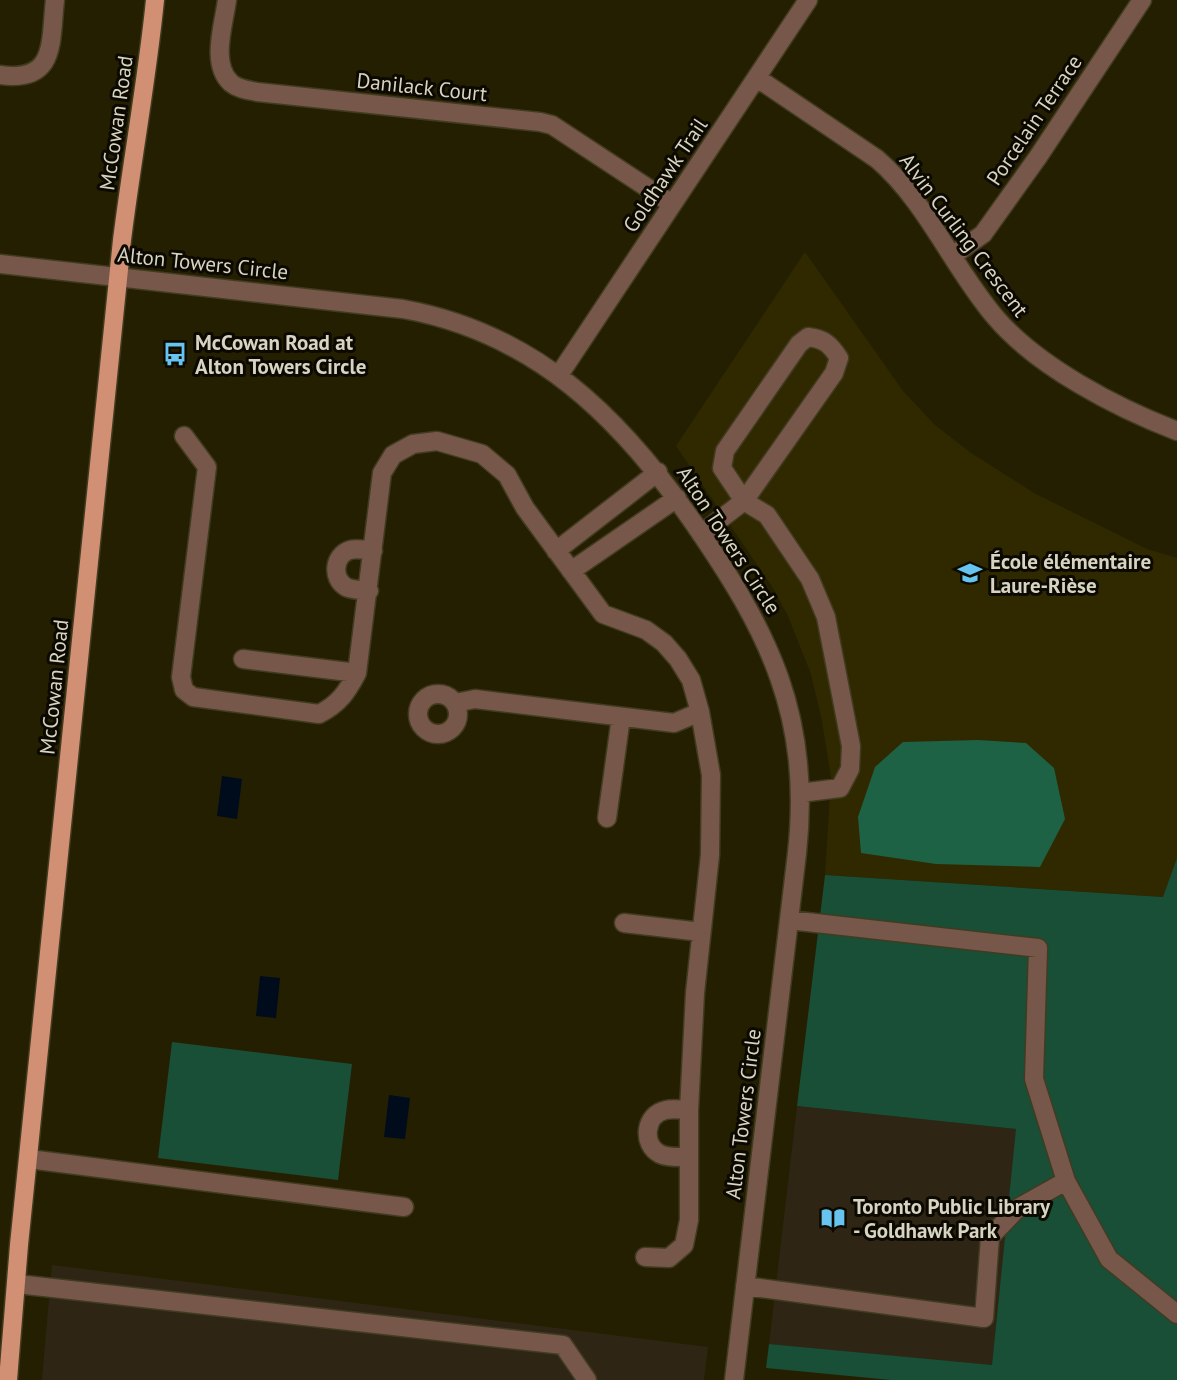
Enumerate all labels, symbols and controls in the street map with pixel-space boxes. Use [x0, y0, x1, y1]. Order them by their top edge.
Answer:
street label: Porcelain Terrace [980, 50, 1088, 190]
street label: McCowan Road [93, 54, 139, 192]
street label: Danilack Court [355, 67, 489, 107]
street label: Goldhawk Trail [617, 113, 713, 237]
street label: Alvin Curling Crescent [894, 148, 1034, 322]
street label: Alton Towers Circle [116, 241, 290, 285]
place label: McCowan Road at Alton Towers Circle [195, 329, 366, 380]
bus stop icon: McCowan Road at Alton Towers Circle [161, 340, 189, 368]
street label: Alton Towers Circle [671, 461, 787, 619]
place label: École élémentaire Laure-Rièse [990, 548, 1151, 599]
school or university icon: École élémentaire Laure-Rièse [956, 559, 984, 587]
street label: McCowan Road [33, 618, 75, 756]
street label: Alton Towers Circle [719, 1027, 767, 1201]
place label: Toronto Public Library - Goldhawk Park [853, 1193, 1051, 1244]
library icon: Toronto Public Library - Goldhawk Park [819, 1204, 847, 1232]

